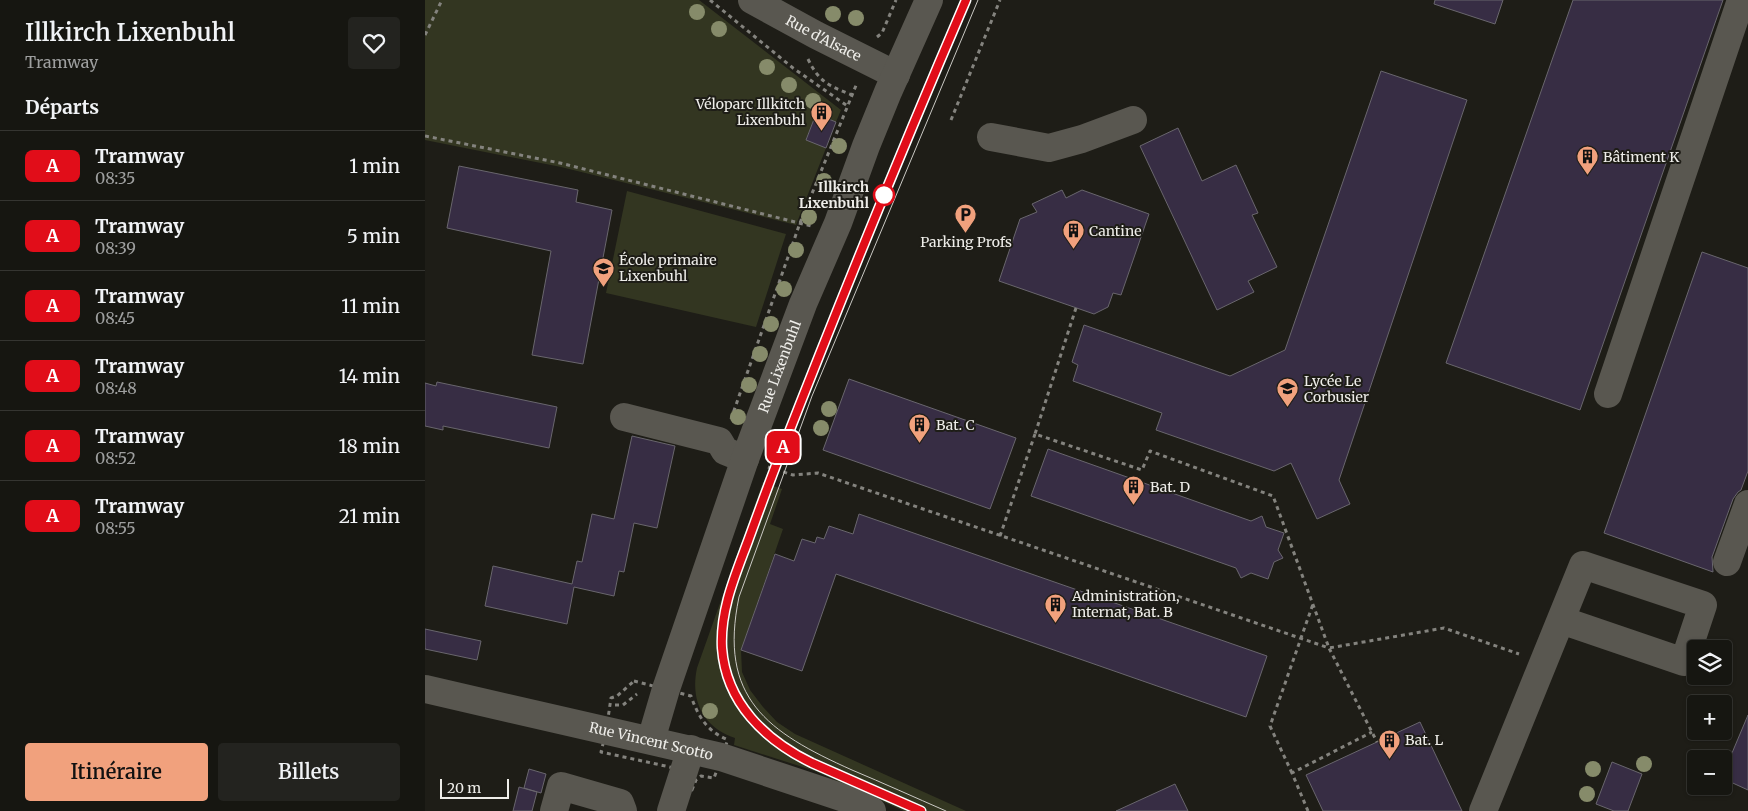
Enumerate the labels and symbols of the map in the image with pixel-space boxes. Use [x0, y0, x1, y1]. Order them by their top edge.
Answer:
street label: Rue d'Alsace [782, 11, 864, 65]
place label: Véloparc Illkitch Lixenbuhl [695, 95, 806, 129]
building icon: Véloparc Illkitch Lixenbuhl [809, 100, 833, 131]
building icon: Bâtiment K [1575, 145, 1599, 176]
place label: Bâtiment K [1603, 148, 1680, 166]
place label: Illkirch Lixenbuhl [799, 178, 870, 212]
marker: Illkirch Lixenbuhl [873, 184, 895, 206]
parking icon: Parking Profs [954, 202, 978, 233]
building icon: Cantine [1061, 219, 1085, 250]
place label: Cantine [1089, 222, 1141, 240]
place label: Parking Profs [920, 233, 1012, 251]
place label: École primaire Lixenbuhl [619, 251, 717, 285]
school or university icon: École primaire Lixenbuhl [591, 256, 615, 287]
street label: Rue Lixenbuhl [754, 317, 805, 415]
place label: Lycée Le Corbusier [1304, 372, 1369, 406]
school or university icon: Lycée Le Corbusier [1276, 377, 1300, 408]
building icon: Bat. C [908, 413, 932, 444]
place label: Bat. C [936, 416, 975, 434]
line badge: A [767, 431, 799, 463]
building icon: Bat. D [1122, 475, 1146, 506]
place label: Bat. D [1150, 478, 1190, 496]
place label: Administration, Internat, Bat. B [1071, 587, 1179, 621]
building icon: Administration, Internat, Bat. B [1044, 592, 1068, 623]
street label: Rue Vincent Scotto [587, 718, 715, 764]
building icon: Bat. L [1377, 728, 1401, 759]
place label: Bat. L [1405, 731, 1443, 749]
scale bar [440, 776, 509, 799]

